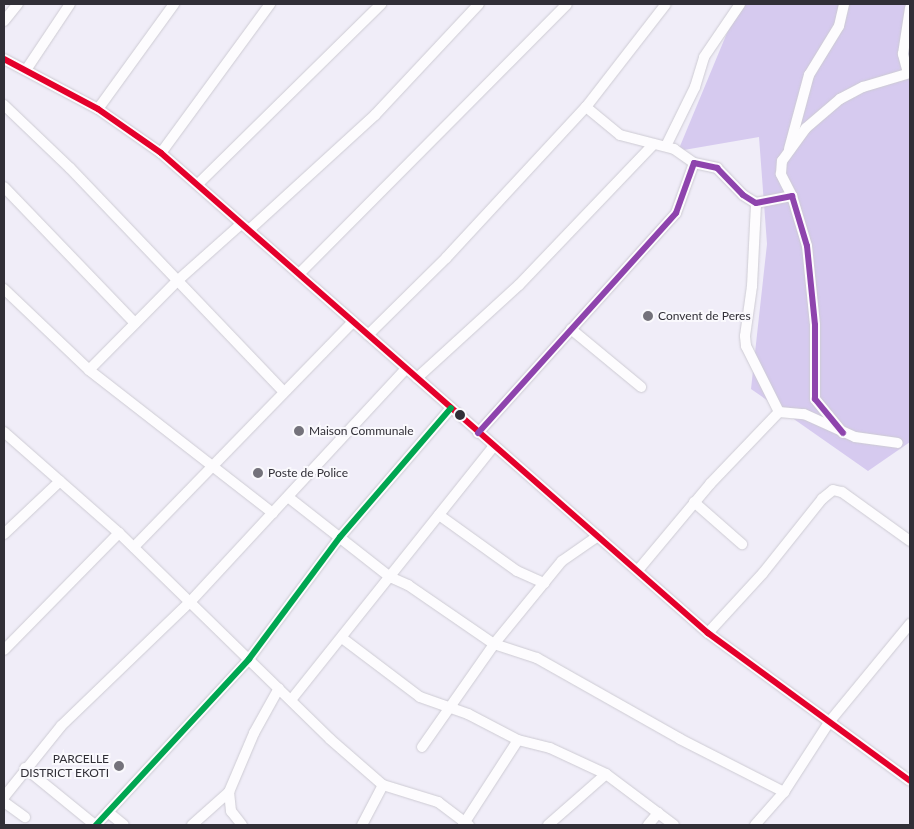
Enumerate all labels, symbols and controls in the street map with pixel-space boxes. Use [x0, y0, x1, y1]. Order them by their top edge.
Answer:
place label: Convent de Peres [658, 309, 751, 323]
marker: Convent de Peres [642, 310, 654, 322]
unlabelled marker [455, 410, 465, 420]
place label: Maison Communale [309, 424, 414, 438]
marker: Maison Communale [293, 425, 305, 437]
place label: Poste de Police [268, 466, 348, 480]
marker: Poste de Police [252, 467, 264, 479]
place label: PARCELLE DISTRICT EKOTI [20, 752, 109, 780]
marker: PARCELLE DISTRICT EKOTI [113, 760, 125, 772]

